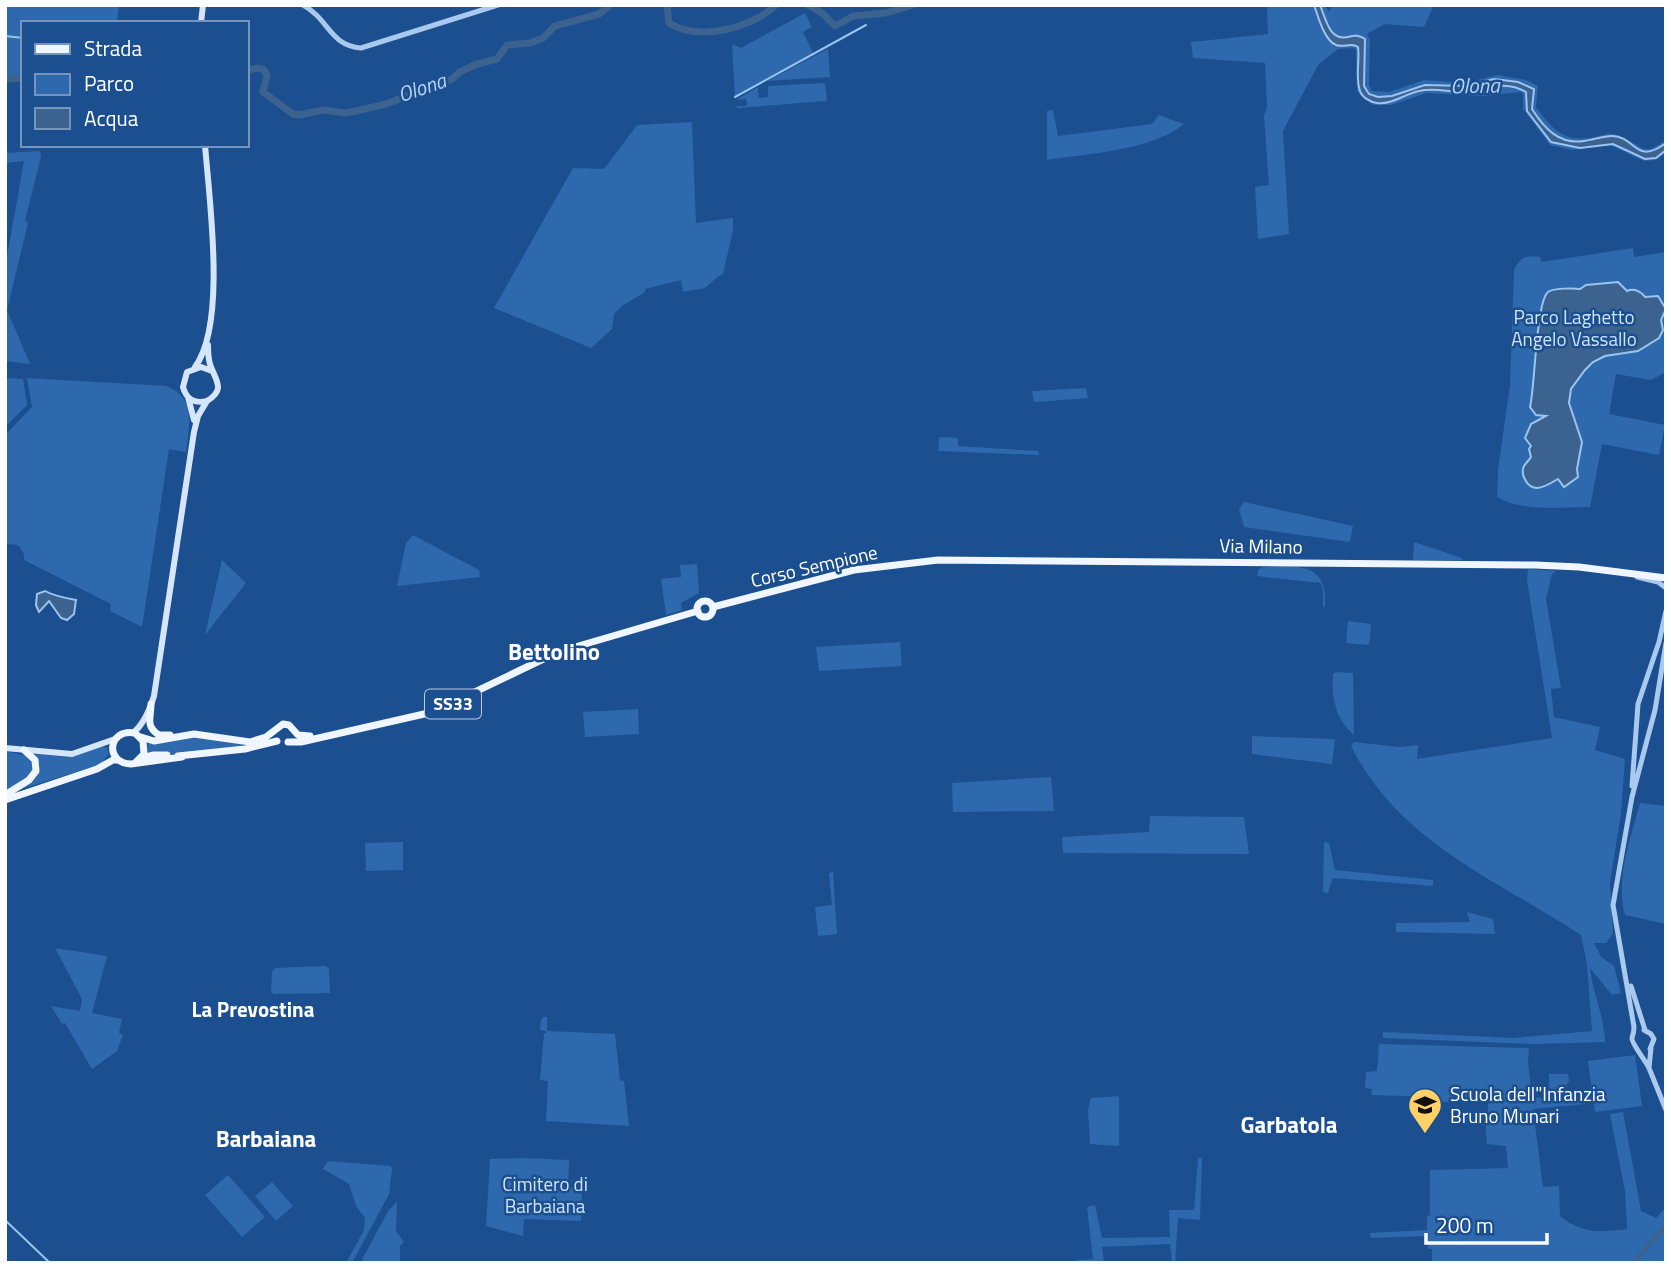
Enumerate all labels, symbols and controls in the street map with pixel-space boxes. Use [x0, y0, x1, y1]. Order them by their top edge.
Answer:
legend [21, 21, 248, 147]
text: Strada [84, 32, 142, 64]
water label: Olona [393, 63, 451, 110]
text: Parco [84, 67, 134, 99]
water label: Olona [1450, 69, 1501, 101]
text: Acqua [84, 102, 139, 134]
park label: Parco Laghetto Angelo Vassallo [1511, 302, 1637, 353]
street label: Via Milano [1219, 530, 1303, 561]
street label: Corso Sempione [747, 537, 880, 594]
district label: Bettolino [508, 634, 600, 669]
road number: SS33 [425, 690, 481, 718]
district label: La Prevostina [192, 993, 315, 1025]
place label: Scuola dell"Infanzia Bruno Munari [1450, 1079, 1606, 1130]
school or university icon: Scuola dell"Infanzia Bruno Munari [1406, 1086, 1444, 1135]
district label: Garbatola [1240, 1107, 1338, 1142]
district label: Barbaiana [216, 1121, 316, 1156]
park label: Cimitero di Barbaiana [502, 1169, 588, 1220]
scale bar [1426, 1202, 1547, 1246]
text: 200 m [1436, 1209, 1493, 1241]

